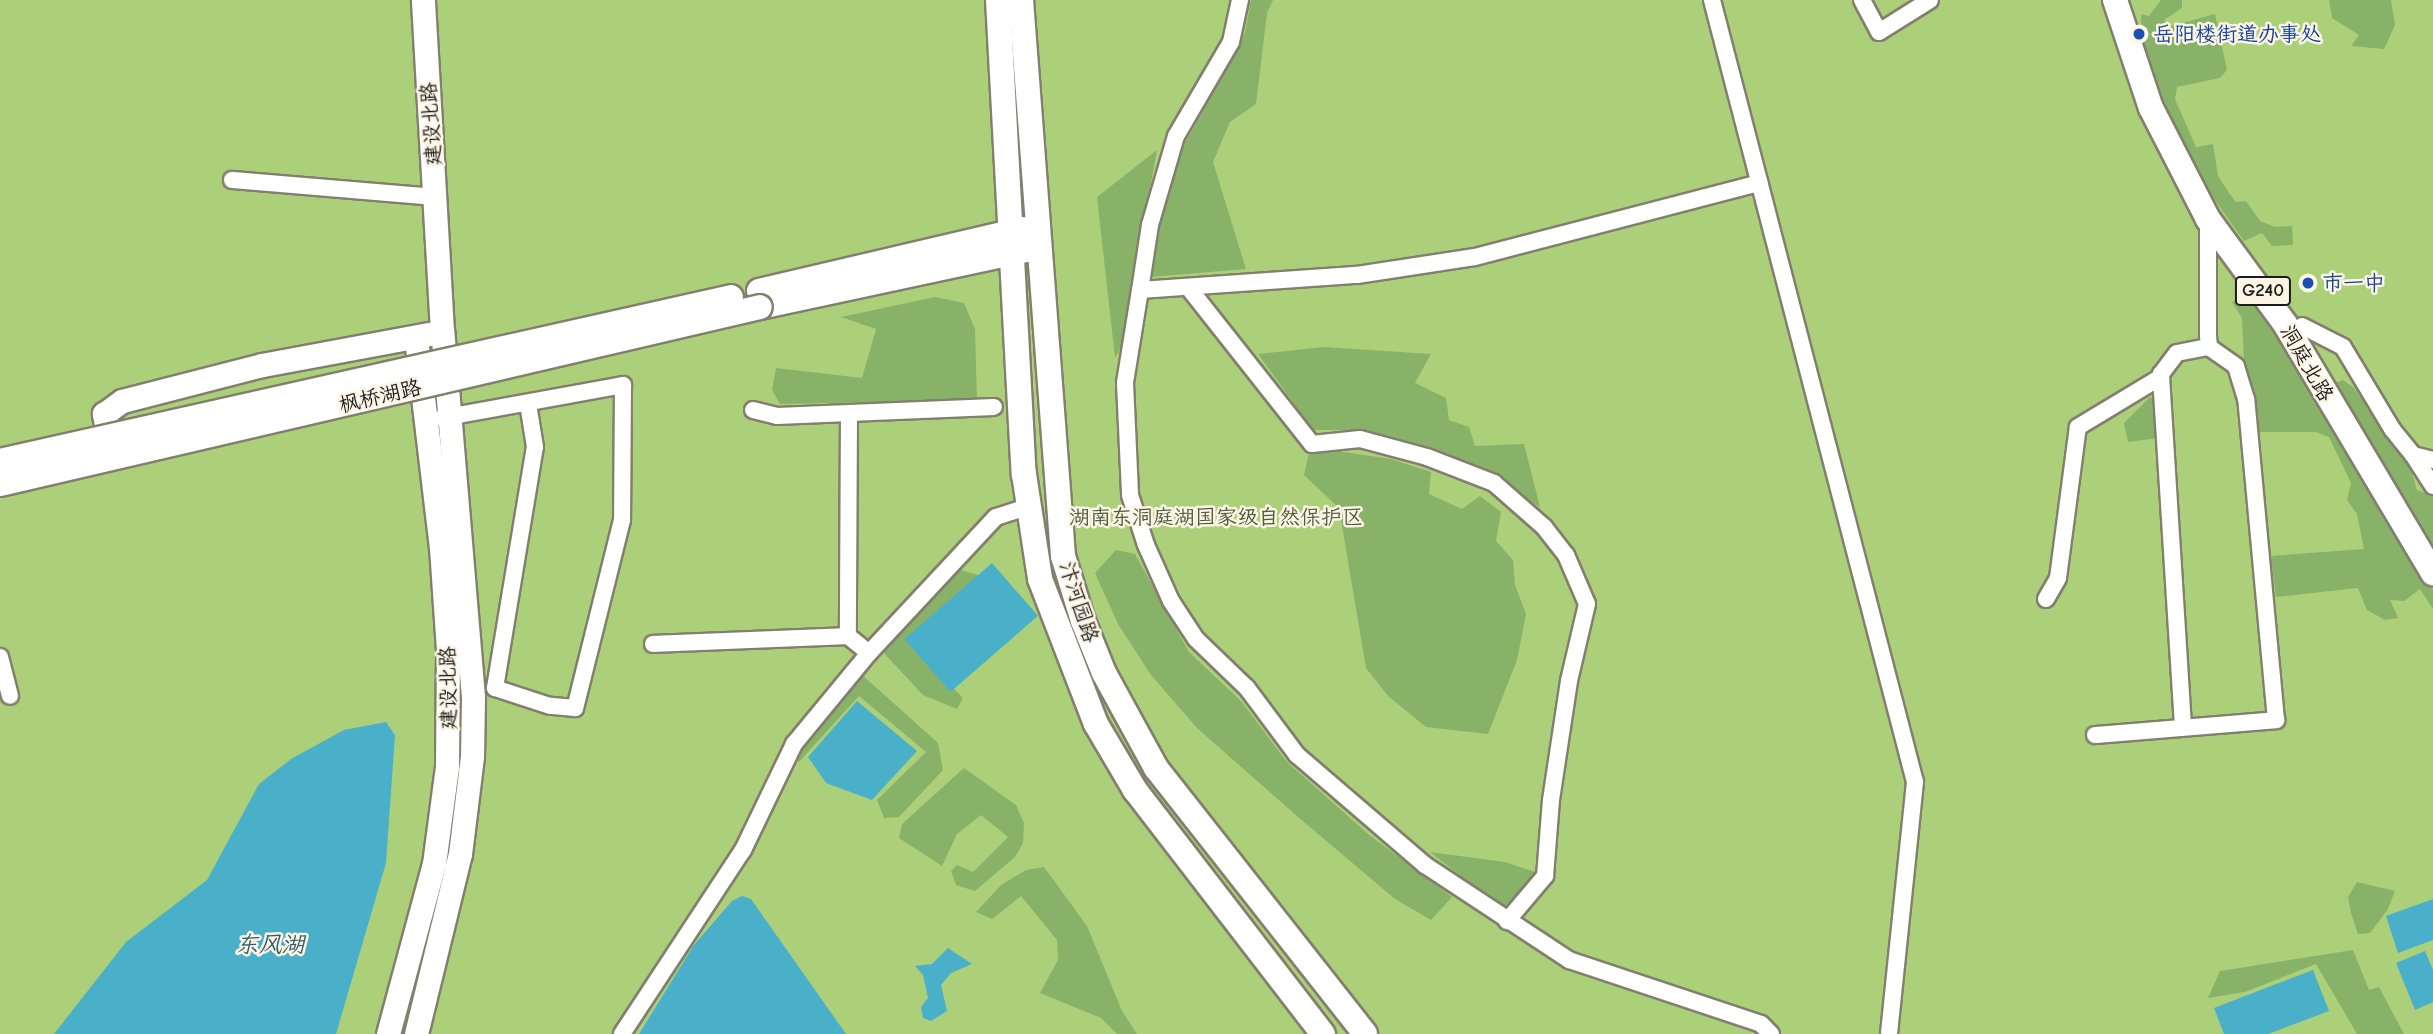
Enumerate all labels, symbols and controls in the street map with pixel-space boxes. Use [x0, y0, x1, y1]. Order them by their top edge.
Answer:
place label: 岳阳楼街道办事处 [2153, 21, 2321, 47]
marker: 岳阳楼街道办事处 [2131, 26, 2147, 42]
street label: 建设北路 [416, 81, 446, 167]
place label: 市一中 [2322, 270, 2385, 296]
marker: 市一中 [2300, 275, 2316, 291]
road number: G240 [2233, 276, 2293, 306]
street label: 洞庭北路 [2275, 320, 2339, 406]
street label: 枫桥湖路 [336, 374, 424, 418]
park label: 湖南东洞庭湖国家级自然保护区 [1069, 504, 1363, 530]
street label: 汴河园路 [1054, 558, 1104, 646]
street label: 建设北路 [435, 646, 461, 730]
water label: 东风湖 [236, 931, 304, 959]

